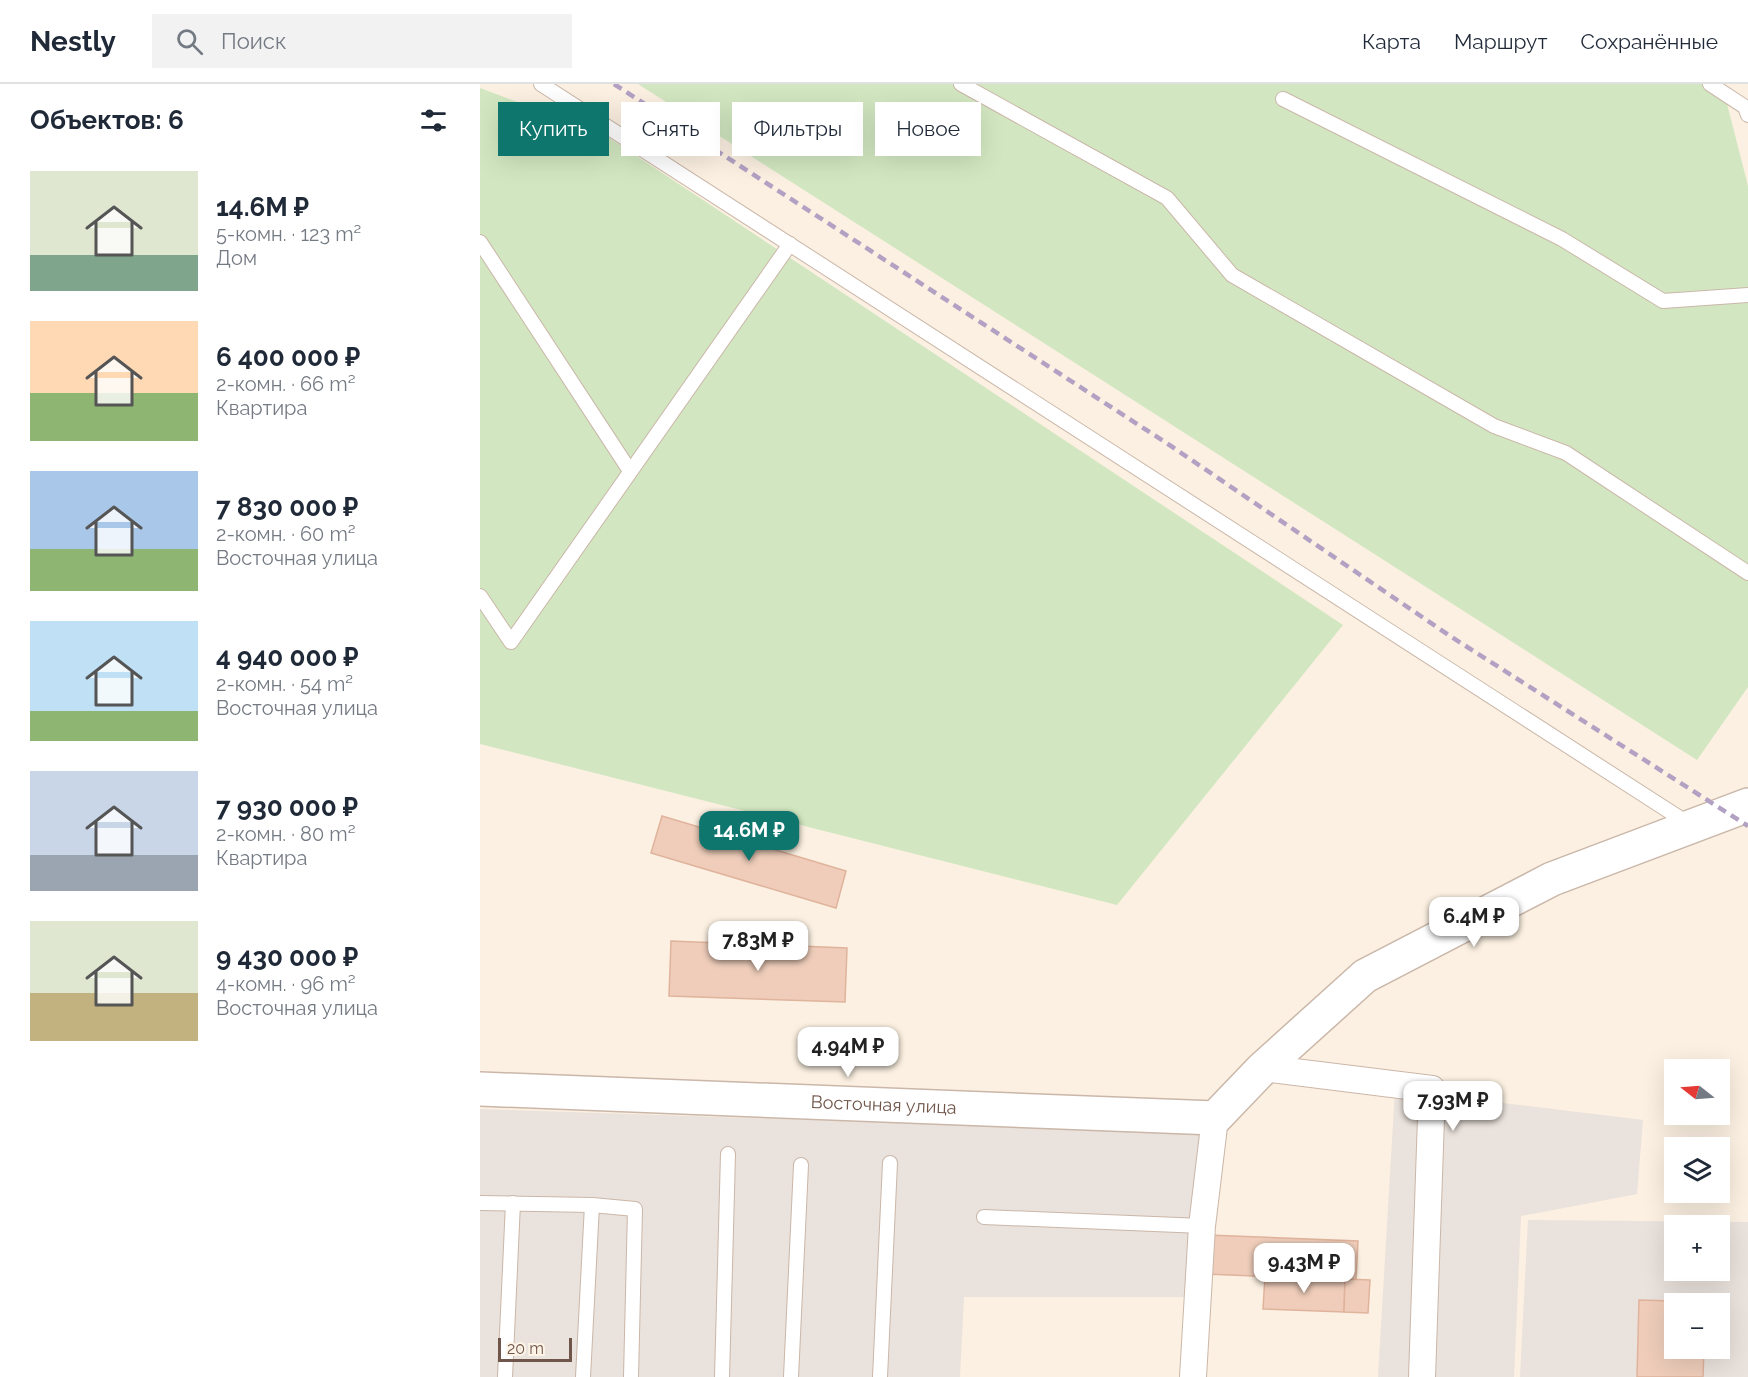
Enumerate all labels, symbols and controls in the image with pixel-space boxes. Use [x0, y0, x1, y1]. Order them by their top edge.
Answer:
search box [152, 14, 572, 68]
text: Nestly [30, 25, 116, 58]
icon: search [173, 25, 206, 58]
text: Поиск [221, 28, 286, 54]
text: Карта [1362, 29, 1421, 54]
text: Маршрут [1454, 29, 1547, 54]
text: Сохранённые [1580, 29, 1718, 54]
chip: Купить [498, 102, 609, 156]
chip: Снять [621, 102, 720, 156]
chip: Фильтры [732, 102, 863, 156]
chip: Новое [875, 102, 981, 156]
icon: filters [417, 104, 450, 137]
text: Объектов: 6 [30, 105, 184, 135]
text: 14.6M ₽ [216, 192, 309, 222]
icon: home [78, 195, 150, 267]
text: 5-комн. · 123 m² [216, 222, 361, 246]
text: Дом [216, 246, 257, 270]
text: 6 400 000 ₽ [216, 342, 360, 372]
icon: home [78, 345, 150, 417]
text: 2-комн. · 66 m² [216, 372, 355, 396]
text: Квартира [216, 396, 307, 420]
text: 7 830 000 ₽ [216, 492, 358, 522]
icon: home [78, 495, 150, 567]
text: 2-комн. · 60 m² [216, 522, 356, 546]
text: Восточная улица [216, 546, 378, 570]
text: 4 940 000 ₽ [216, 642, 359, 672]
icon: home [78, 645, 150, 717]
text: 2-комн. · 54 m² [216, 672, 353, 696]
text: Восточная улица [216, 696, 378, 720]
text: 7 930 000 ₽ [216, 792, 358, 822]
icon: home [78, 795, 150, 867]
pin: 14.6M ₽ [694, 811, 804, 862]
text: 14.6M ₽ [713, 818, 785, 842]
text: 2-комн. · 80 m² [216, 822, 355, 846]
text: Квартира [216, 846, 307, 870]
pin: 6.4M ₽ [1425, 897, 1523, 948]
text: 6.4M ₽ [1443, 904, 1505, 928]
pin: 7.83M ₽ [703, 921, 813, 972]
text: 7.83M ₽ [722, 928, 794, 952]
text: 9 430 000 ₽ [216, 942, 358, 972]
icon: home [78, 945, 150, 1017]
text: 4-комн. · 96 m² [216, 972, 356, 996]
text: Восточная улица [216, 996, 378, 1020]
pin: 4.94M ₽ [793, 1027, 903, 1078]
text: 4.94M ₽ [812, 1034, 884, 1058]
north arrow [1664, 1059, 1730, 1125]
map controls [1664, 1059, 1730, 1359]
pin: 7.93M ₽ [1398, 1081, 1508, 1132]
text: 7.93M ₽ [1417, 1088, 1489, 1112]
street label: Восточная улица [810, 1091, 957, 1118]
button: layers [1664, 1137, 1730, 1203]
button: + [1664, 1215, 1730, 1281]
pin: 9.43M ₽ [1249, 1243, 1359, 1294]
text: 9.43M ₽ [1268, 1250, 1340, 1274]
button: − [1664, 1293, 1730, 1359]
scale bar [498, 1335, 572, 1362]
text: 20 m [507, 1339, 544, 1358]

